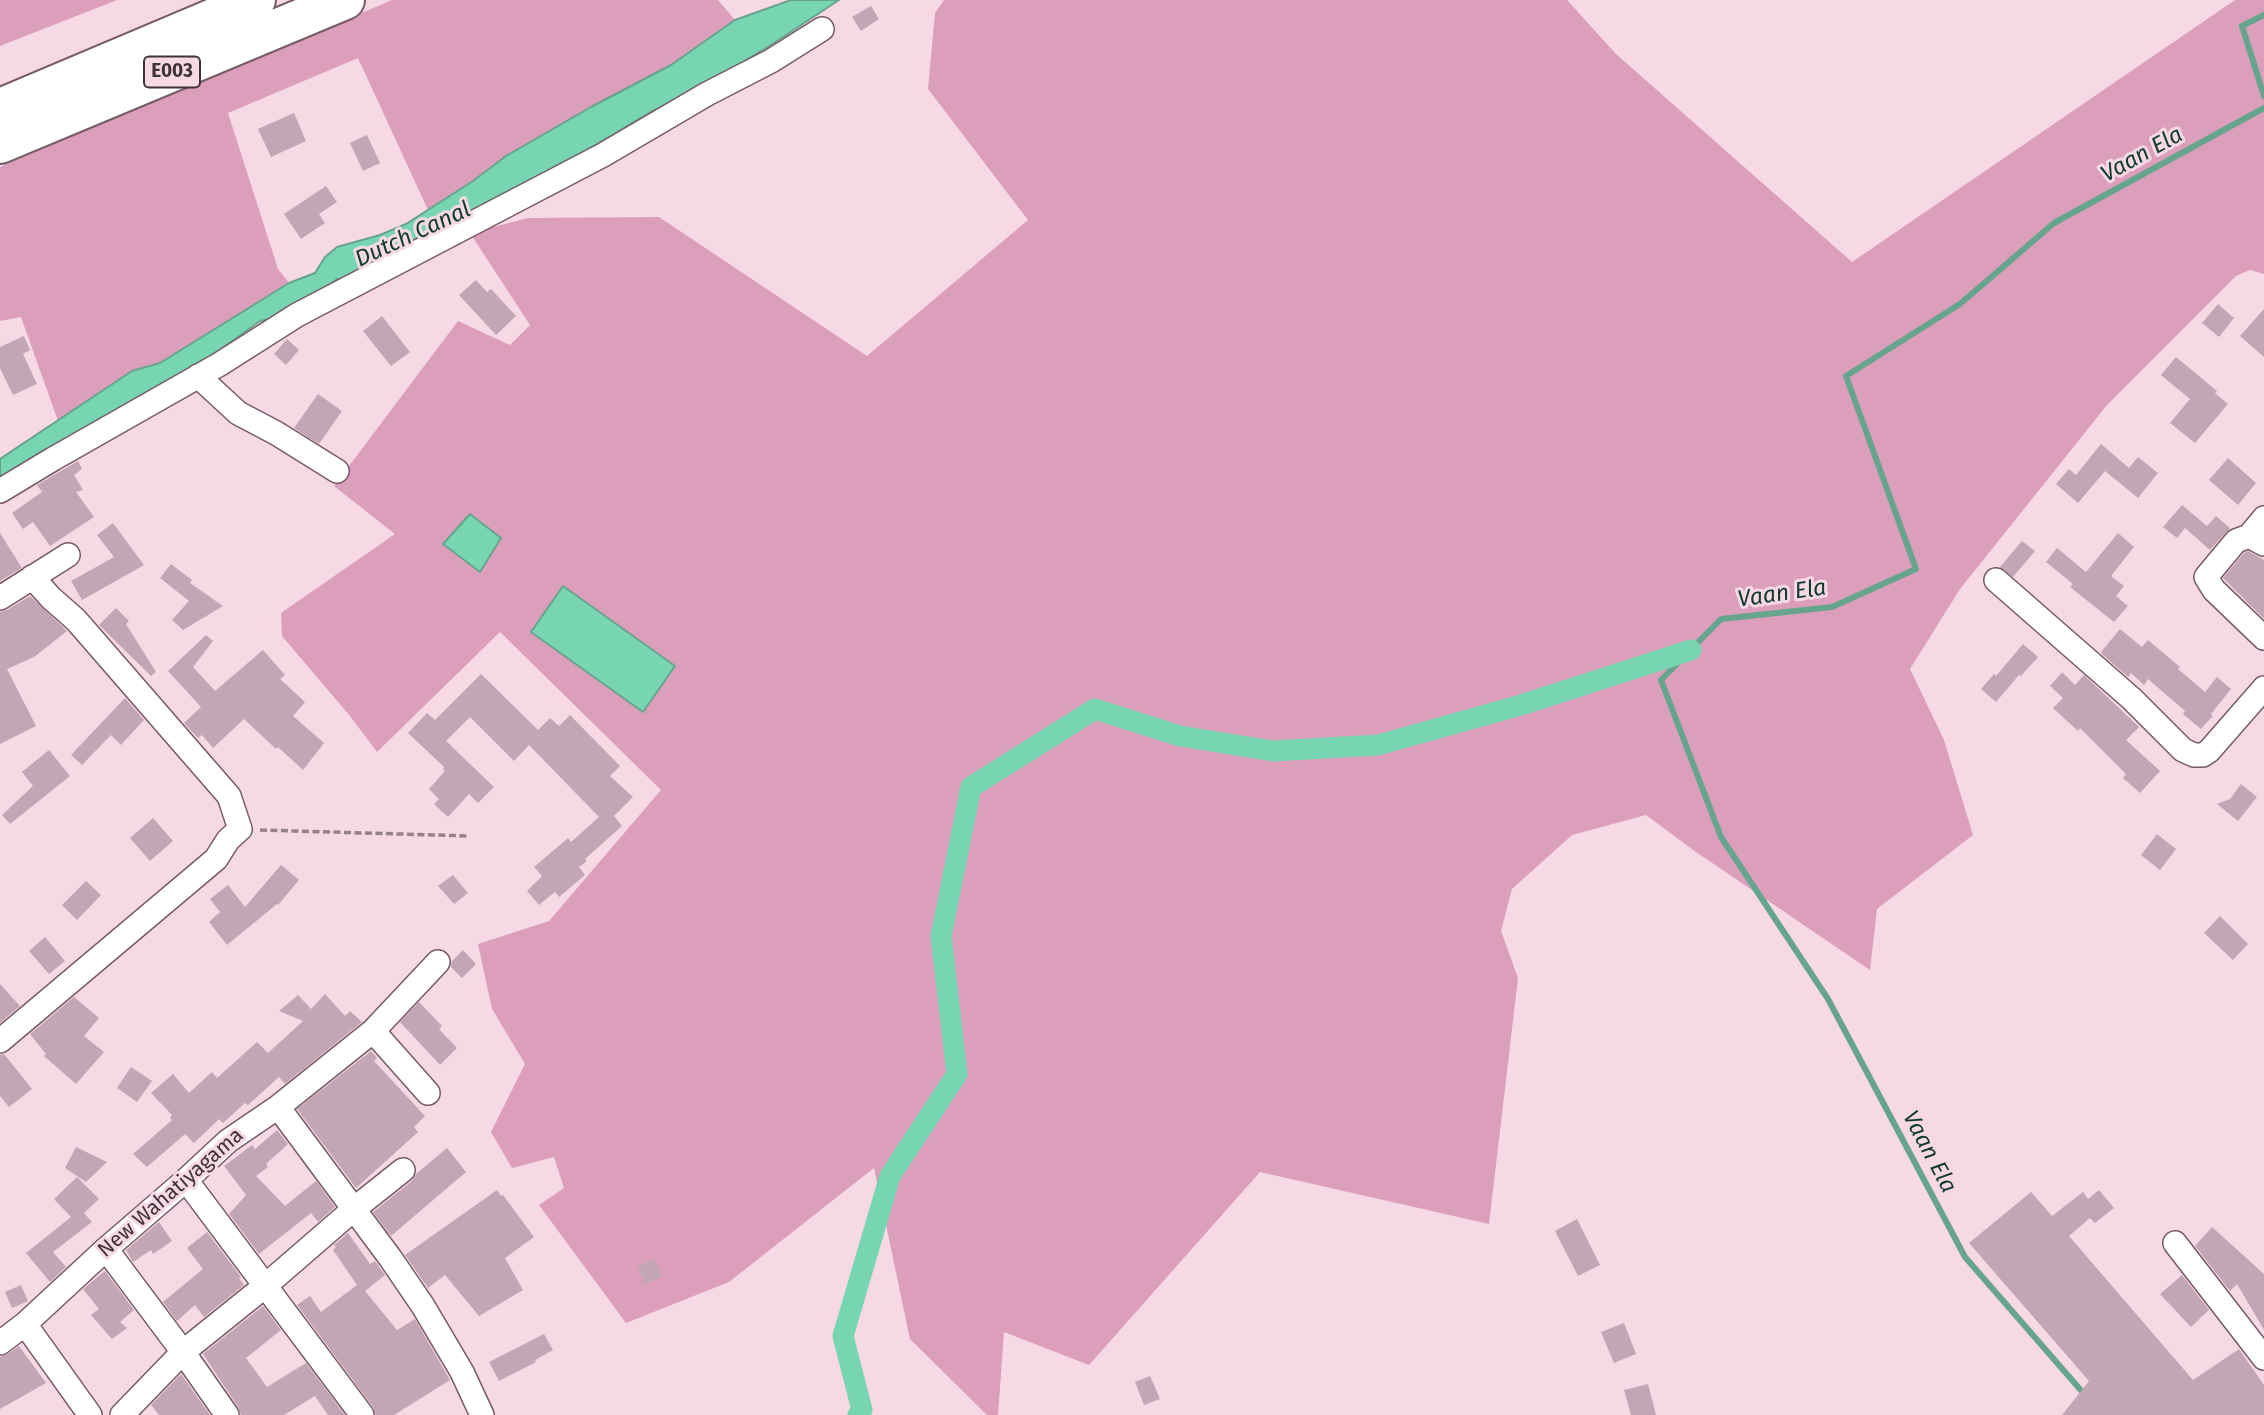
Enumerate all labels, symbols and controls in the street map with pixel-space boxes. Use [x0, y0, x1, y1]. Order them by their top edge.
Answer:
road number: E003 [144, 57, 200, 88]
water label: Vaan Ela [2096, 121, 2188, 189]
water label: Dutch Canal [351, 196, 475, 274]
water label: Vaan Ela [1736, 574, 1828, 614]
water label: Vaan Ela [1896, 1106, 1962, 1198]
street label: New Wahatiyagama [93, 1123, 249, 1263]

